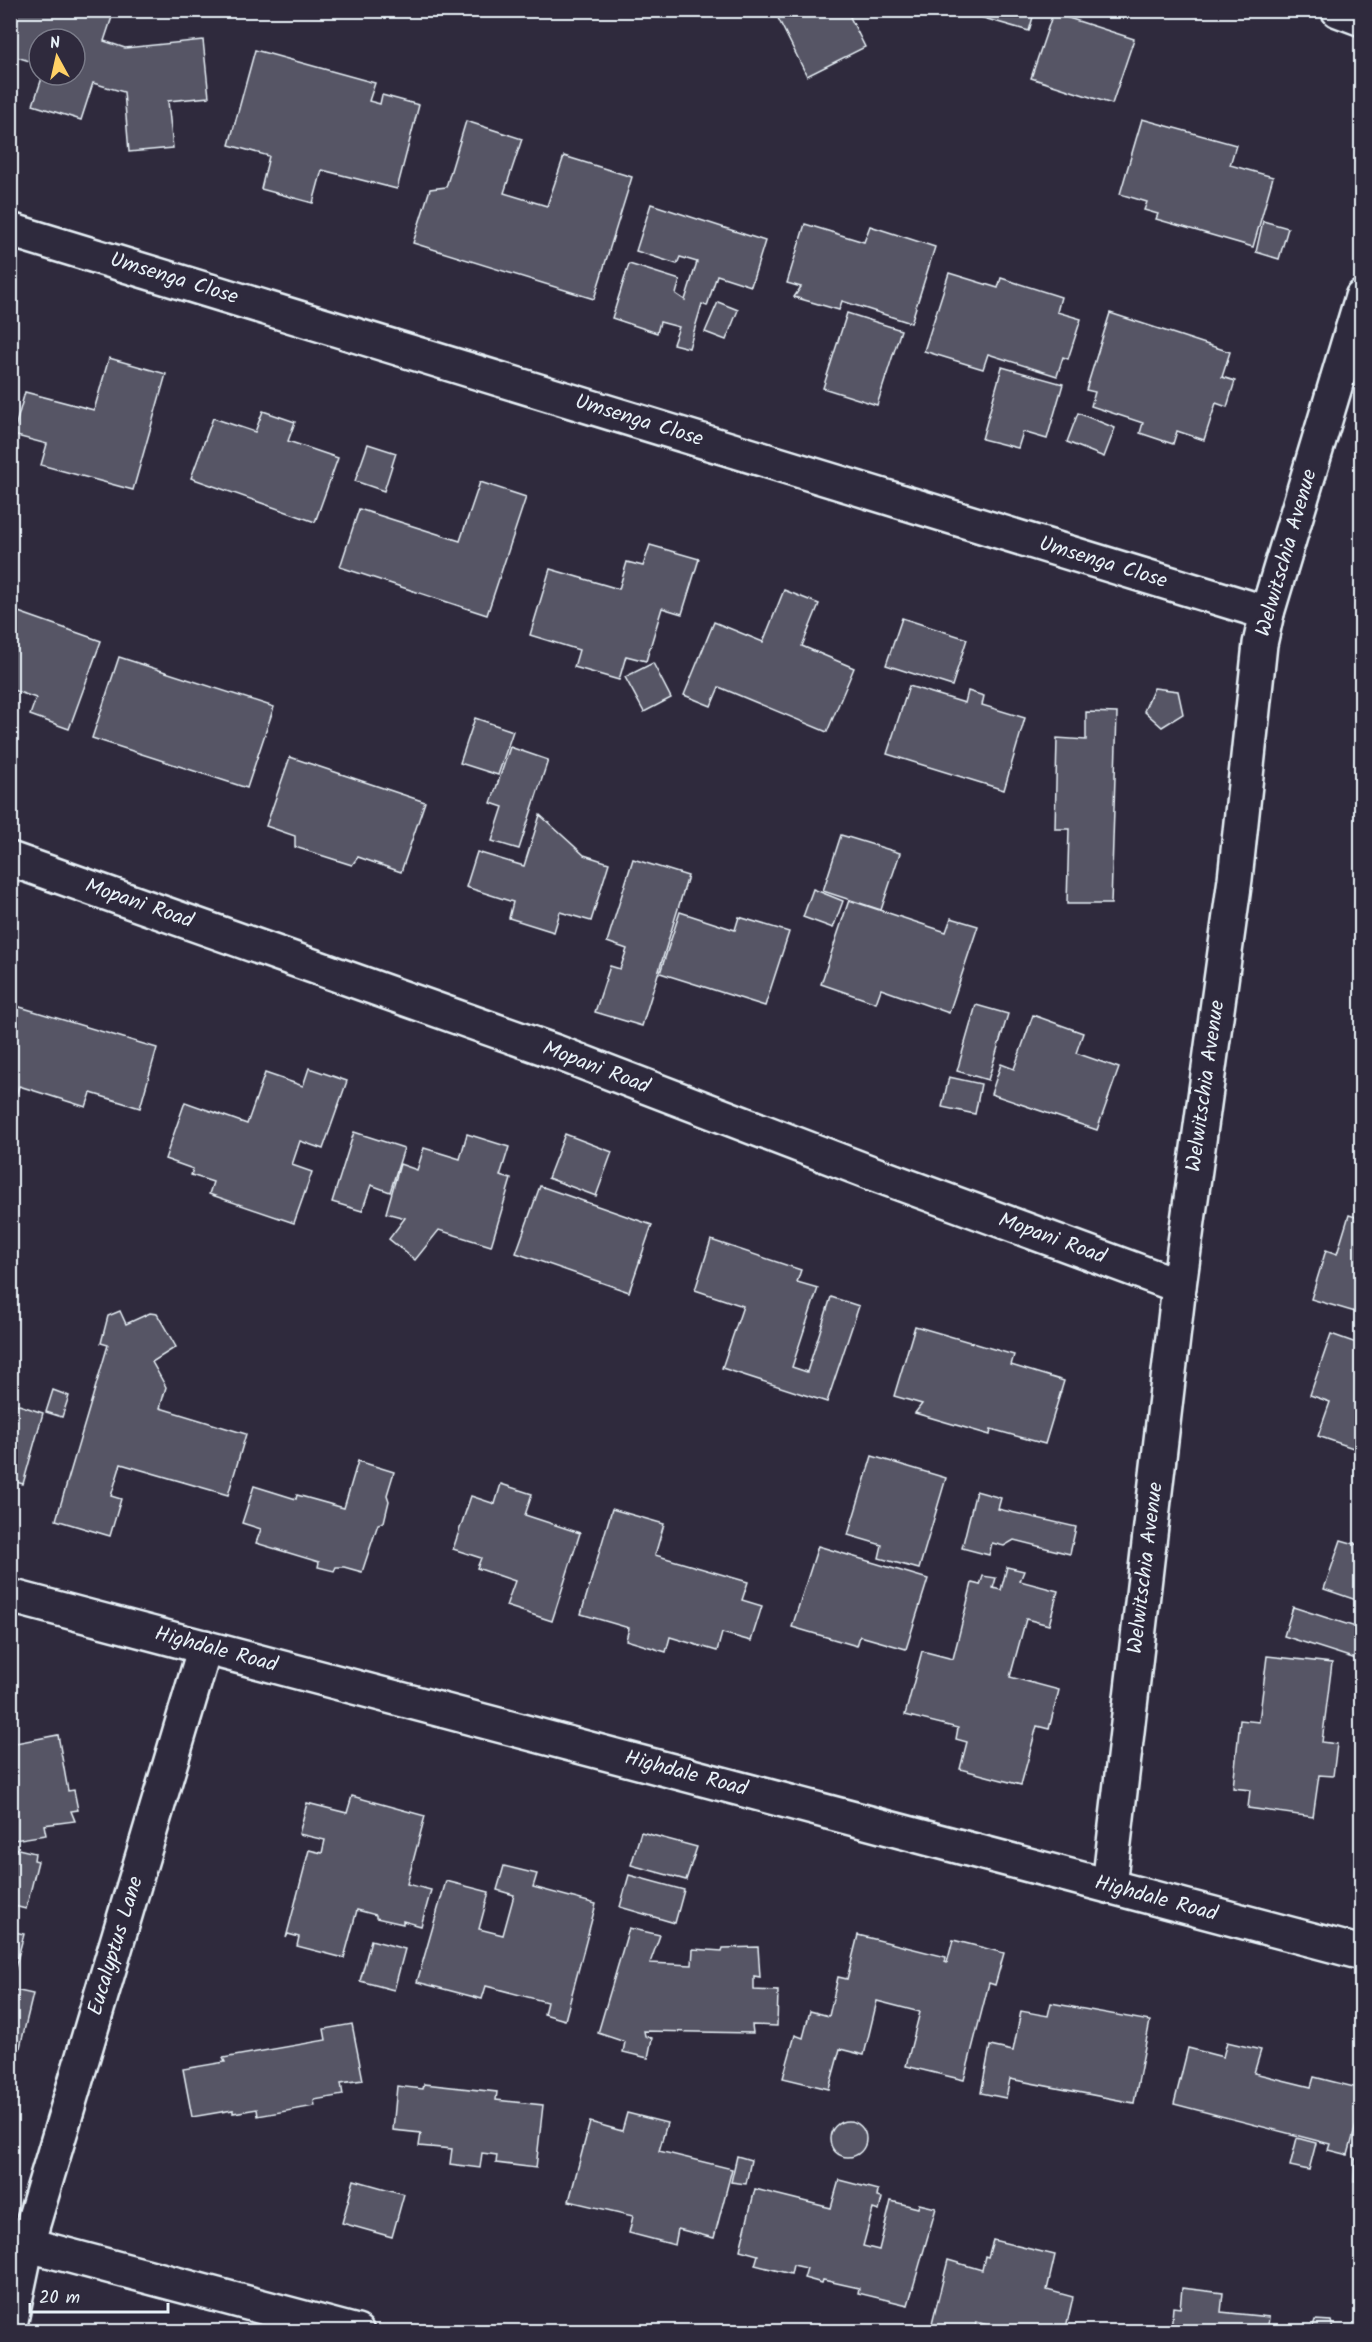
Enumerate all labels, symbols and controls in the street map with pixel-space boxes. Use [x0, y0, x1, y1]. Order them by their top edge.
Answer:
north arrow [27, 27, 87, 87]
text: N [48, 31, 62, 57]
street label: Umsenga Close [106, 244, 243, 314]
street label: Umsenga Close [571, 386, 708, 456]
street label: Welwitschia Avenue [1247, 465, 1327, 641]
street label: Umsenga Close [1035, 528, 1172, 598]
street label: Mopani Road [80, 870, 198, 938]
street label: Welwitschia Avenue [1178, 998, 1234, 1174]
street label: Mopani Road [537, 1032, 655, 1104]
street label: Mopani Road [993, 1204, 1111, 1274]
street label: Welwitschia Avenue [1119, 1480, 1173, 1656]
street label: Highdale Road [151, 1618, 282, 1682]
street label: Highdale Road [621, 1742, 752, 1806]
street label: Highdale Road [1091, 1867, 1222, 1931]
street label: Eucalyptus Lane [79, 1872, 153, 2020]
scale bar [30, 2276, 168, 2314]
text: 20 m [39, 2284, 80, 2313]

